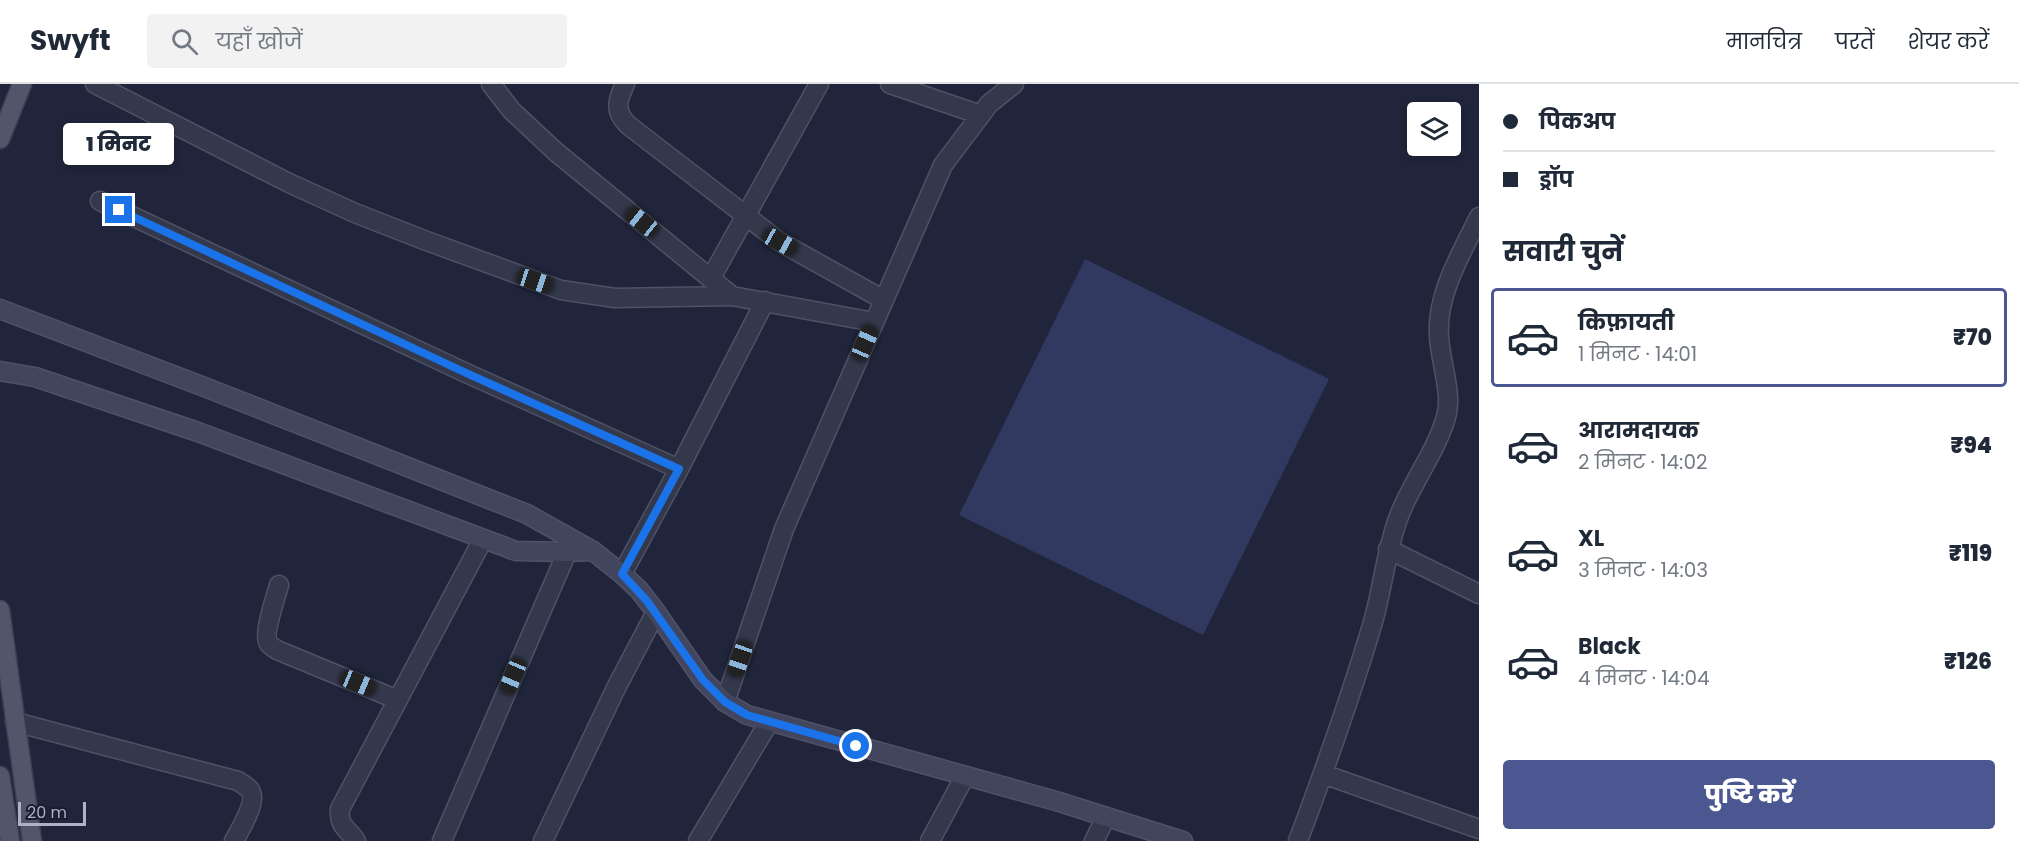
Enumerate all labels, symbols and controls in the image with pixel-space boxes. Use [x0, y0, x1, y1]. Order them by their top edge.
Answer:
search box [147, 14, 567, 68]
text: Swyft [30, 21, 111, 60]
icon: search [168, 25, 201, 58]
text: यहाँ खोजें [216, 26, 303, 57]
text: मानचित्र [1726, 27, 1802, 56]
text: परतें [1835, 27, 1874, 56]
text: शेयर करें [1907, 27, 1989, 56]
map controls [1407, 102, 1461, 156]
button: layers [1407, 102, 1461, 156]
text: पिकअप [1539, 106, 1616, 137]
callout: 1 मिनट [63, 123, 174, 165]
text: 1 मिनट [86, 130, 151, 158]
text: ड्रॉप [1539, 164, 1573, 195]
route end [105, 196, 132, 223]
car [622, 204, 662, 240]
car [760, 225, 800, 259]
text: सवारी चुनें [1503, 233, 1623, 270]
car [515, 267, 555, 295]
text: किफ़ायती [1578, 307, 1674, 338]
icon: car [1506, 311, 1560, 365]
text: ₹70 [1953, 322, 1992, 353]
car [849, 323, 881, 363]
text: 1 मिनट · 14:01 [1578, 340, 1697, 368]
text: आरामदायक [1578, 415, 1699, 446]
icon: car [1506, 419, 1560, 473]
text: ₹94 [1951, 430, 1992, 461]
text: 2 मिनट · 14:02 [1578, 448, 1707, 476]
text: XL [1578, 523, 1604, 554]
icon: car [1506, 527, 1560, 581]
text: ₹119 [1949, 538, 1992, 569]
text: 3 मिनट · 14:03 [1578, 556, 1708, 584]
text: Black [1578, 631, 1641, 662]
icon: car [1506, 635, 1560, 689]
car [726, 639, 754, 679]
text: ₹126 [1944, 646, 1992, 677]
car [498, 656, 528, 696]
text: 4 मिनट · 14:04 [1578, 664, 1710, 692]
car [338, 668, 378, 698]
route start [842, 732, 869, 759]
button: पुष्टि करें [1503, 760, 1995, 829]
scale bar [18, 799, 86, 826]
text: 20 m [27, 801, 67, 824]

